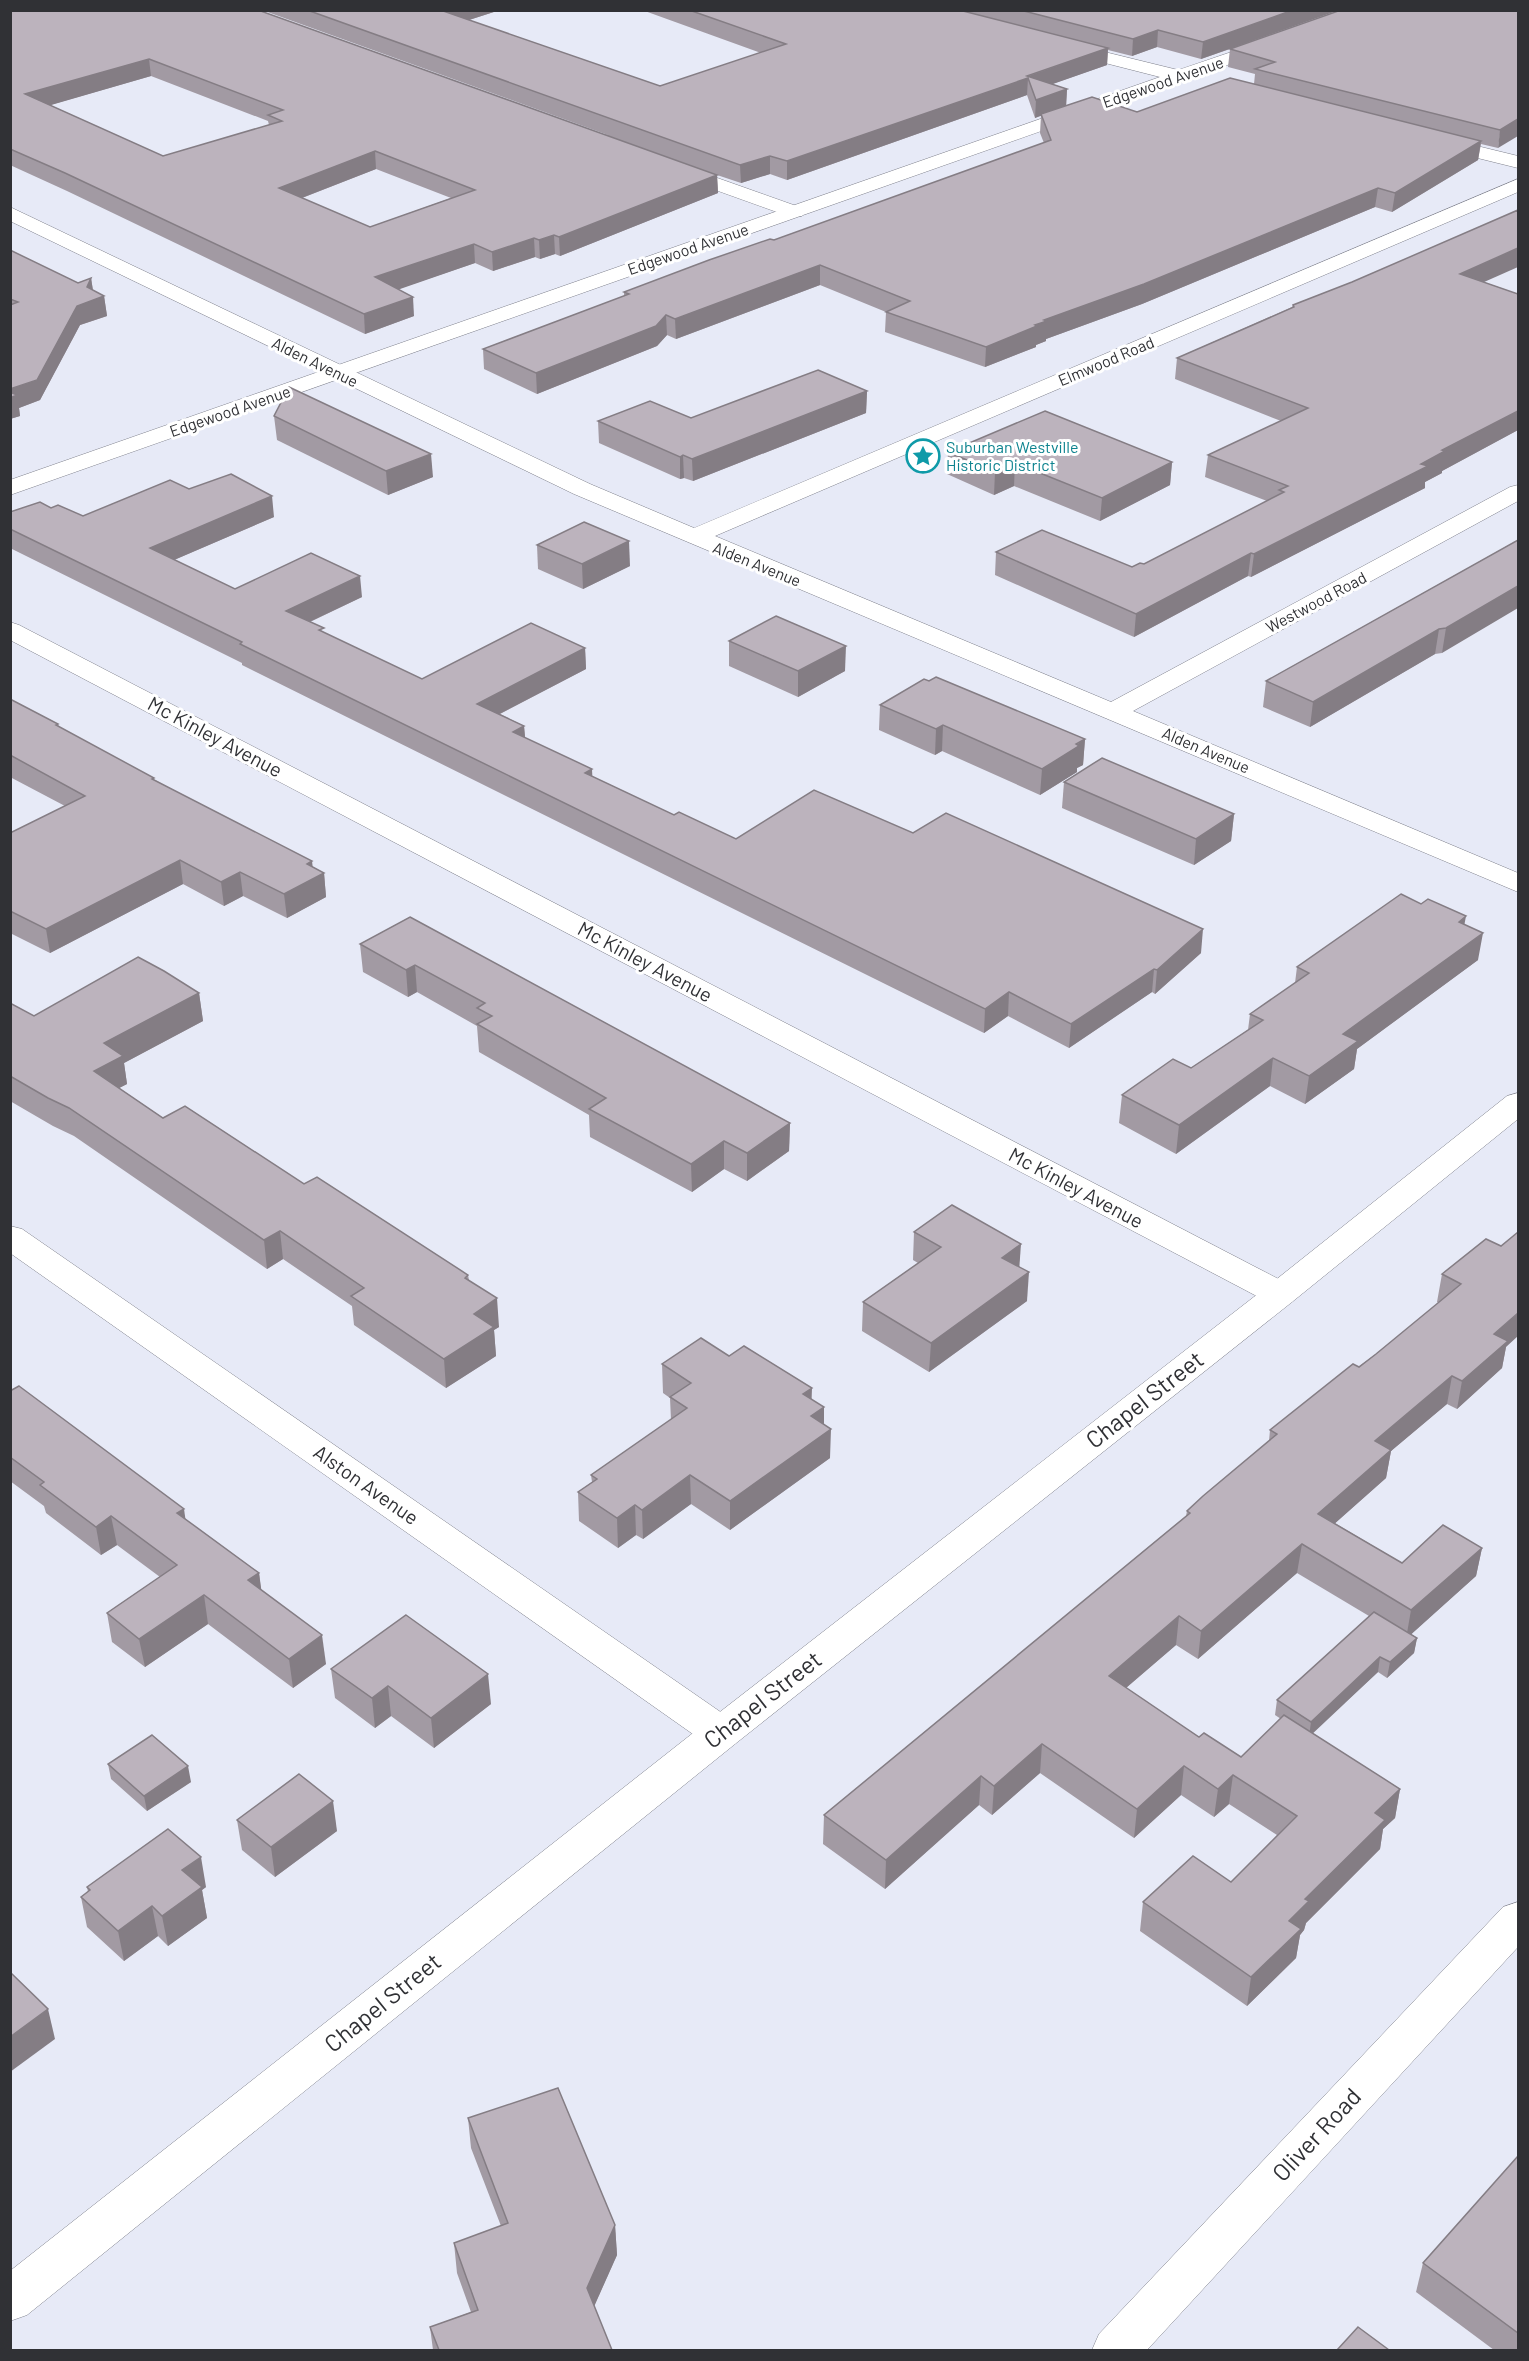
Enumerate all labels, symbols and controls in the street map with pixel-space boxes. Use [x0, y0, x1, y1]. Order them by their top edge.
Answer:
street label: Edgewood Avenue [1100, 52, 1226, 111]
street label: Edgewood Avenue [625, 219, 751, 278]
street label: Elmwood Road [1055, 332, 1157, 389]
street label: Alden Avenue [269, 333, 361, 391]
street label: Edgewood Avenue [167, 381, 293, 440]
place label: Suburban Westville Historic District [946, 437, 1079, 474]
place icon: Suburban Westville Historic District [905, 438, 941, 474]
street label: Alden Avenue [710, 537, 804, 590]
street label: Westwood Road [1262, 567, 1369, 636]
street label: Mc Kinley Avenue [144, 691, 287, 782]
street label: Alden Avenue [1160, 723, 1253, 777]
street label: Mc Kinley Avenue [574, 916, 717, 1007]
street label: Mc Kinley Avenue [1005, 1142, 1148, 1233]
street label: Chapel Street [1079, 1344, 1209, 1454]
street label: Alston Avenue [309, 1439, 424, 1529]
street label: Chapel Street [697, 1644, 827, 1754]
street label: Chapel Street [318, 1946, 446, 2058]
street label: Oliver Road [1265, 2081, 1366, 2187]

